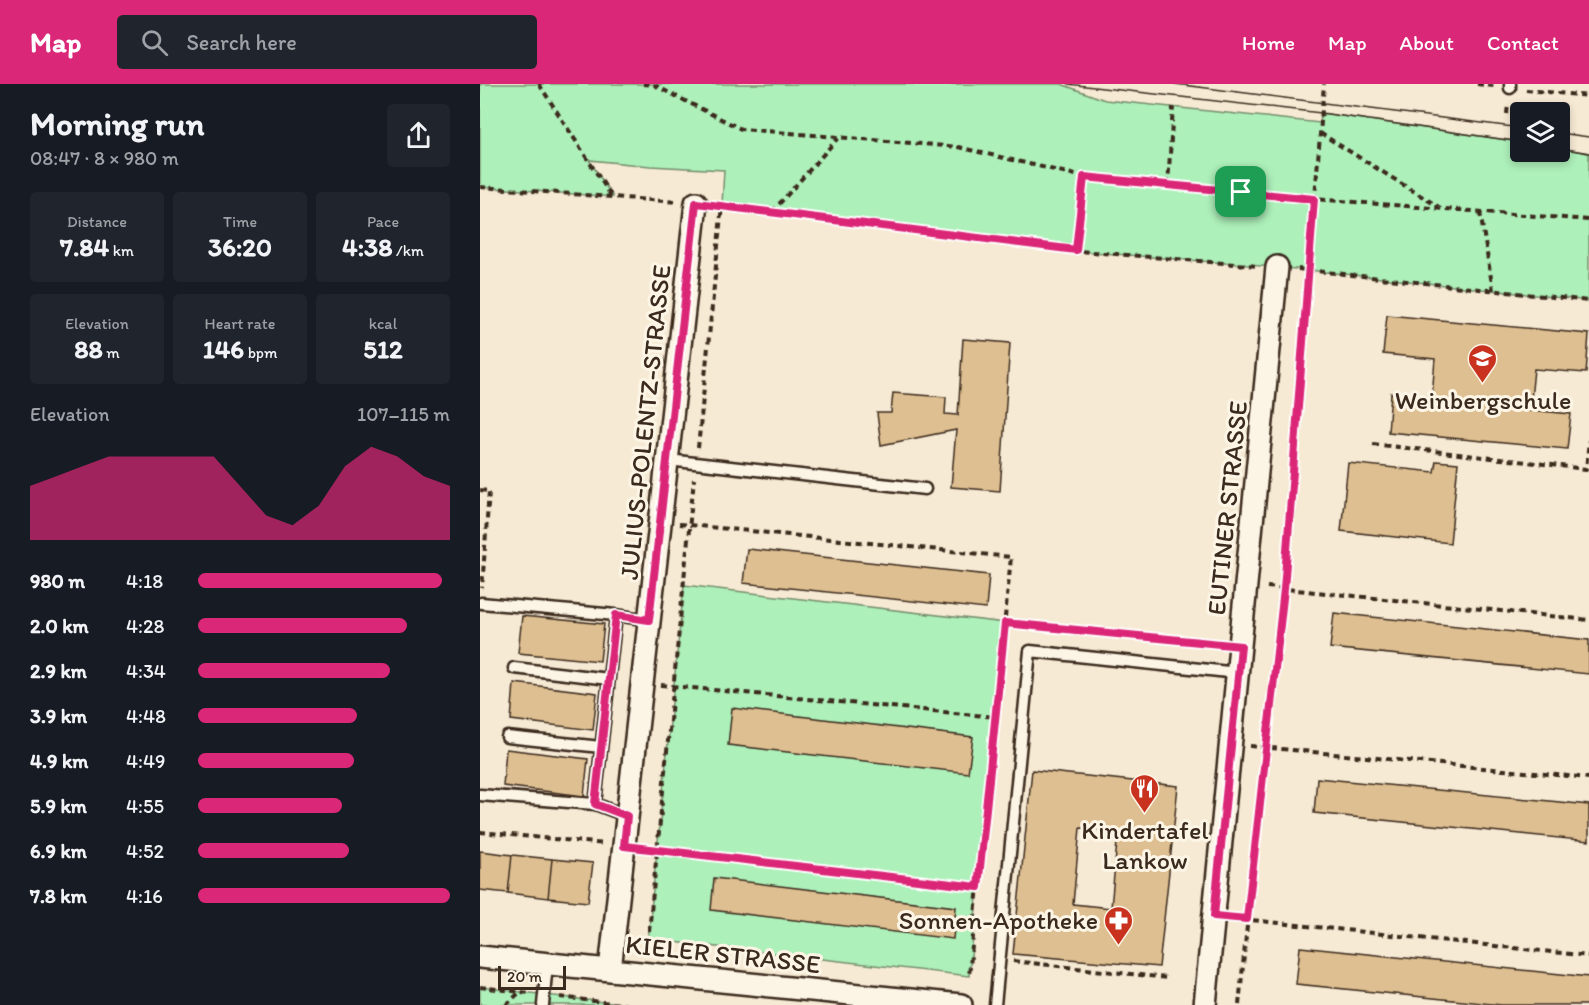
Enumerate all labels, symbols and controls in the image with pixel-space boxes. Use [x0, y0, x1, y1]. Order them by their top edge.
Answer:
search box [117, 15, 537, 69]
text: Map [30, 25, 81, 59]
icon: search [138, 26, 171, 59]
text: Search here [186, 29, 297, 56]
text: Home [1242, 30, 1295, 55]
text: Map [1328, 30, 1367, 55]
text: About [1400, 30, 1454, 55]
text: Contact [1487, 30, 1559, 55]
map controls [1510, 102, 1570, 162]
button: layers [1510, 102, 1570, 162]
text: Morning run [30, 104, 205, 143]
button: share [387, 104, 450, 167]
text: 08:47 · 8 × 980 m [30, 146, 179, 170]
pin [1215, 166, 1266, 217]
icon: arrive [1224, 175, 1257, 208]
text: Distance [67, 212, 127, 231]
text: Time [223, 212, 257, 231]
text: Pace [367, 212, 399, 231]
text: 7.84 [60, 231, 109, 263]
text: 36:20 [208, 231, 272, 263]
text: 4:38 [342, 231, 392, 263]
text: km [109, 241, 134, 260]
text: /km [392, 241, 424, 260]
street label: JULIUS-POLENTZ-STRASSE [613, 263, 677, 581]
text: Elevation [65, 314, 129, 333]
text: Heart rate [205, 314, 275, 333]
text: kcal [369, 314, 397, 333]
text: 88 [74, 333, 103, 365]
text: 146 [203, 333, 244, 365]
text: 512 [363, 333, 403, 365]
school or university icon: Weinbergschule [1467, 342, 1499, 384]
text: m [103, 343, 120, 362]
text: bpm [244, 343, 277, 362]
place label: Weinbergschule [1395, 384, 1571, 416]
street label: EUTINER STRASSE [1200, 399, 1254, 617]
text: Elevation [30, 402, 109, 426]
text: 107–115 m [357, 402, 450, 426]
text: 980 m [30, 569, 85, 593]
text: 4:18 [126, 569, 163, 593]
text: 2.0 km [30, 614, 89, 638]
text: 4:28 [126, 614, 164, 638]
text: 2.9 km [30, 659, 87, 683]
text: 4:34 [126, 659, 166, 683]
text: 3.9 km [30, 704, 87, 728]
text: 4:48 [126, 704, 166, 728]
text: 4.9 km [30, 749, 88, 773]
text: 4:49 [126, 749, 165, 773]
restaurant icon: Kindertafel Lankow [1129, 772, 1161, 814]
text: 5.9 km [30, 794, 87, 818]
text: 4:55 [126, 794, 164, 818]
place label: Kindertafel Lankow [1081, 814, 1209, 876]
text: 6.9 km [30, 839, 87, 863]
text: 4:52 [126, 839, 164, 863]
text: 7.8 km [30, 884, 87, 908]
text: 4:16 [126, 884, 163, 908]
place label: Sonnen-Apotheke [899, 904, 1098, 936]
pharmacy icon: Sonnen-Apotheke [1103, 904, 1135, 946]
street label: KIELER STRASSE [624, 928, 822, 980]
scale bar [498, 963, 566, 990]
text: 20 m [507, 967, 542, 986]

